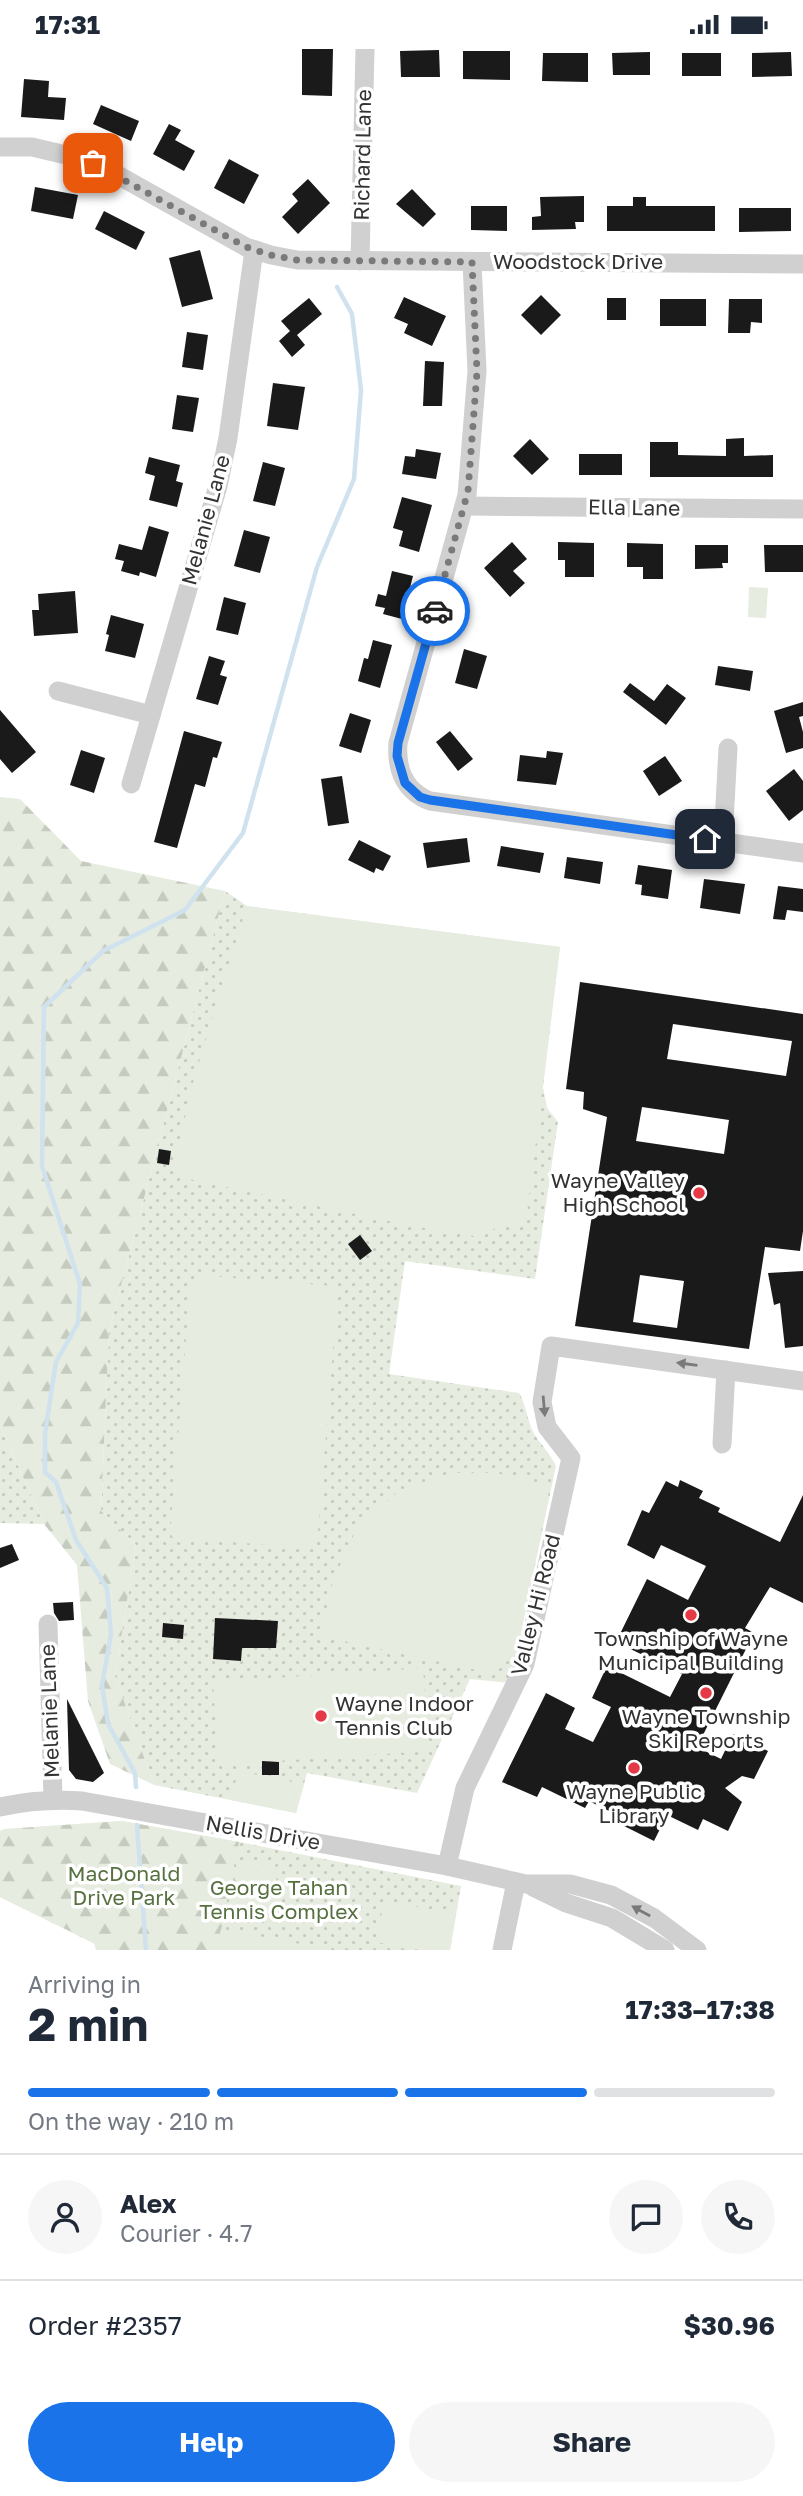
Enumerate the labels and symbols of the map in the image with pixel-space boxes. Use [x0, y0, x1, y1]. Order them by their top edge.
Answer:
street label: Richard Lane [348, 89, 376, 221]
pin [63, 133, 123, 193]
street label: Woodstock Drive [493, 248, 663, 274]
street label: Melanie Lane [175, 452, 235, 588]
street label: Ella Lane [588, 493, 680, 521]
courier [400, 576, 470, 646]
pin [675, 809, 735, 869]
place label: Wayne Valley High School [551, 1167, 685, 1217]
marker: Wayne Valley High School [691, 1185, 707, 1201]
one-way arrow [676, 1359, 698, 1370]
one-way arrow [539, 1395, 550, 1417]
street label: Valley Hi Road [505, 1531, 565, 1678]
marker: Township of Wayne Municipal Building [683, 1607, 699, 1623]
place label: Township of Wayne Municipal Building [594, 1625, 788, 1675]
street label: Melanie Lane [34, 1644, 64, 1778]
marker: Wayne Township Ski Reports [698, 1685, 714, 1701]
place label: Wayne Indoor Tennis Club [335, 1690, 474, 1740]
place label: Wayne Township Ski Reports [622, 1703, 790, 1753]
marker: Wayne Indoor Tennis Club [313, 1708, 329, 1724]
marker: Wayne Public Library [626, 1760, 642, 1776]
place label: Wayne Public Library [566, 1778, 702, 1828]
street label: Nellis Drive [204, 1809, 322, 1855]
park label: MacDonald Drive Park [68, 1860, 180, 1910]
park label: George Tahan Tennis Complex [199, 1874, 359, 1924]
one-way arrow [631, 1905, 651, 1917]

